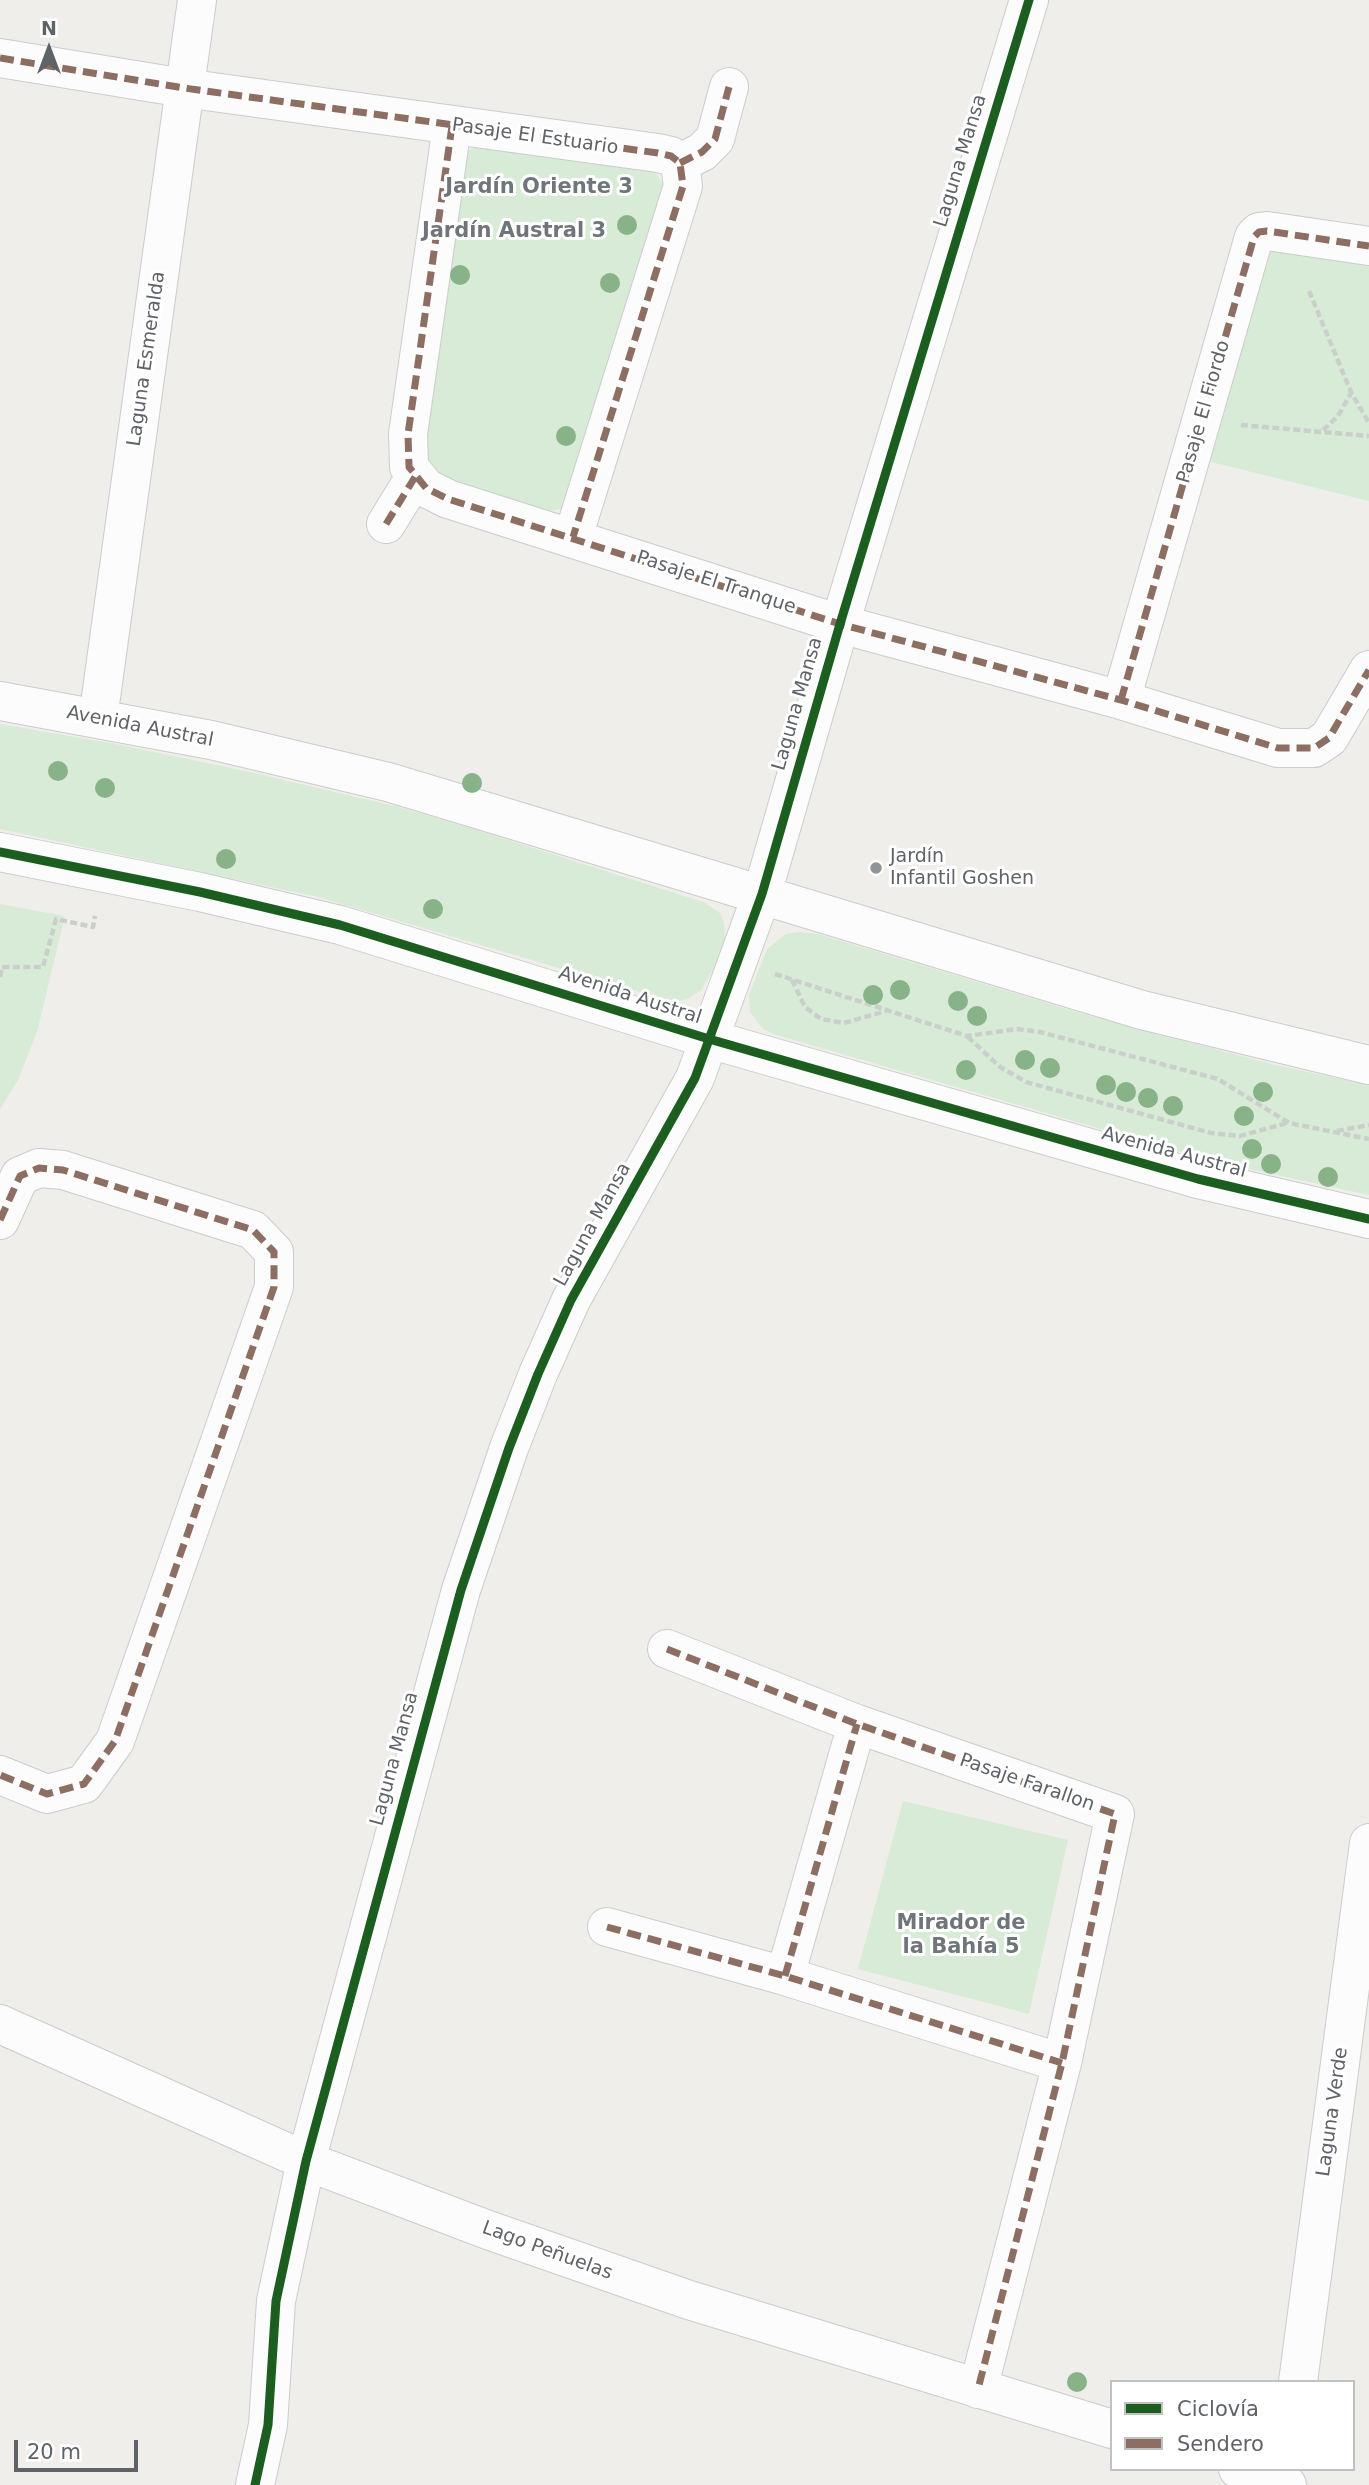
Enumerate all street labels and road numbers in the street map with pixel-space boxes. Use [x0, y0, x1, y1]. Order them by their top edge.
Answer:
street label: Laguna Mansa [930, 92, 992, 230]
street label: Pasaje El Estuario [450, 114, 620, 160]
street label: Laguna Esmeralda [123, 270, 171, 448]
street label: Pasaje El Fiordo [1173, 338, 1235, 486]
street label: Pasaje El Tranque [633, 546, 799, 620]
street label: Laguna Mansa [768, 635, 828, 773]
street label: Avenida Austral [65, 702, 215, 752]
street label: Avenida Austral [556, 962, 704, 1030]
street label: Avenida Austral [1099, 1123, 1249, 1183]
street label: Laguna Mansa [550, 1159, 636, 1291]
street label: Laguna Mansa [366, 1690, 424, 1828]
street label: Pasaje Farallon [956, 1749, 1098, 1817]
street label: Laguna Verde [1313, 2046, 1353, 2178]
street label: Lago Peñuelas [479, 2217, 615, 2285]

